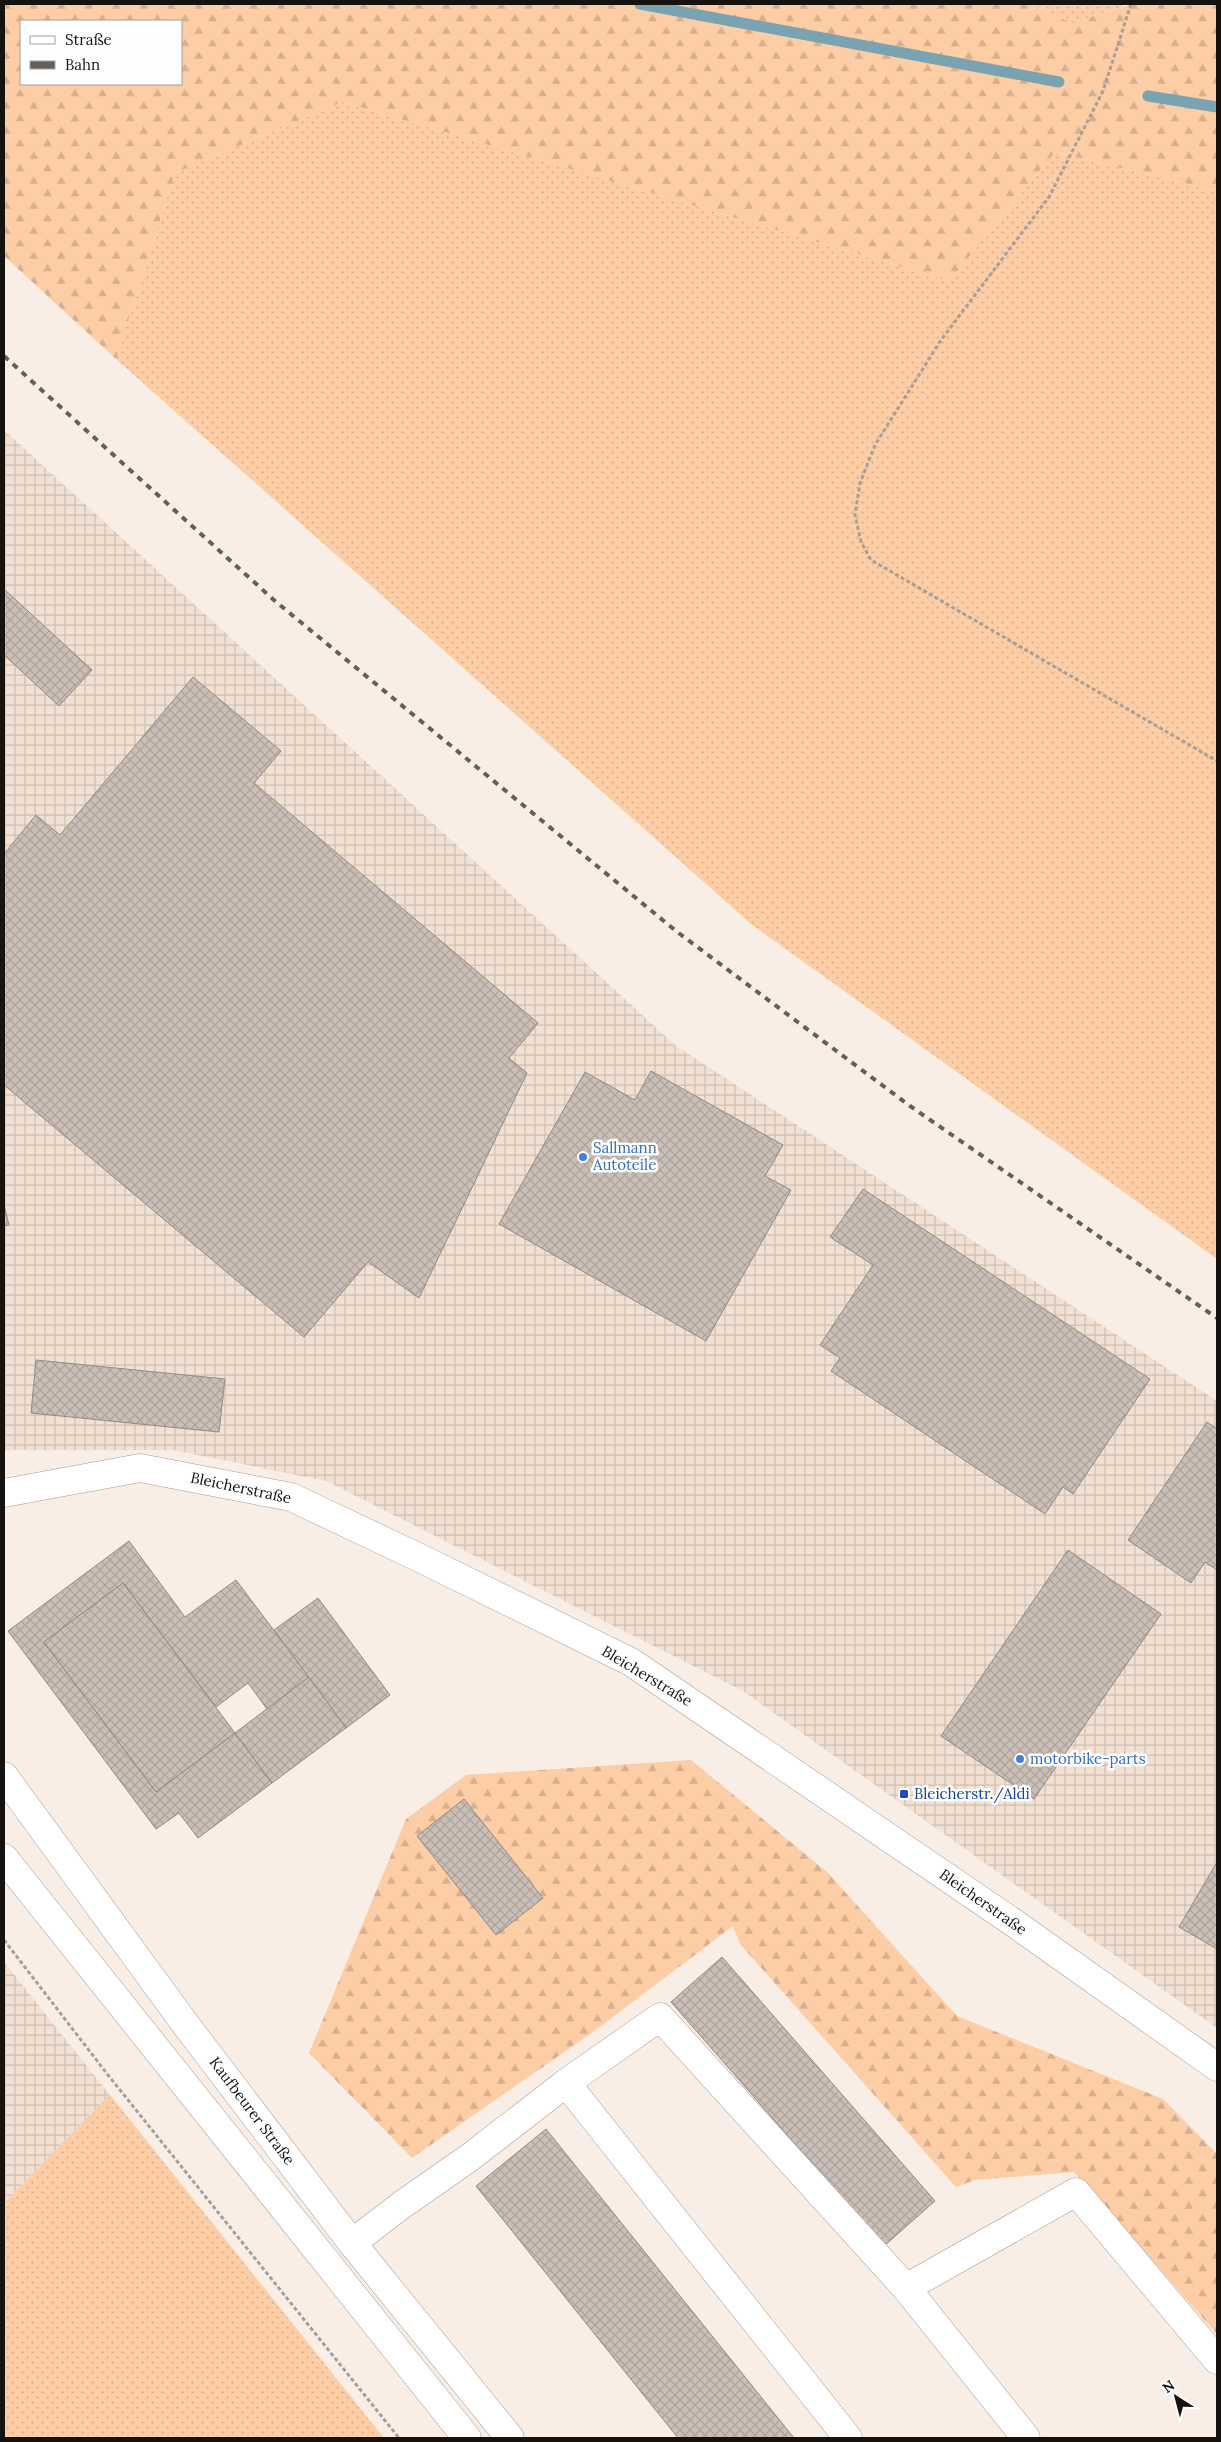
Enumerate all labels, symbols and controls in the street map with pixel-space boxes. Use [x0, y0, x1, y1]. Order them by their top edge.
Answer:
legend [20, 20, 182, 85]
text: Straße [65, 30, 112, 49]
text: Bahn [65, 55, 100, 74]
place label: Sallmann Autoteile [592, 1138, 657, 1174]
marker: Sallmann Autoteile [577, 1151, 589, 1163]
street label: Bleicherstraße [189, 1468, 293, 1507]
street label: Bleicherstraße [598, 1641, 696, 1710]
place label: motorbike-parts [1030, 1749, 1146, 1768]
marker: motorbike-parts [1014, 1753, 1026, 1765]
place label: Bleicherstr./Aldi [914, 1784, 1030, 1804]
marker: Bleicherstr./Aldi [898, 1788, 910, 1800]
street label: Bleicherstraße [936, 1864, 1031, 1939]
street label: Kaufbeurer Straße [206, 2053, 299, 2168]
north arrow [1151, 2372, 1201, 2422]
text: N [1159, 2376, 1178, 2397]

